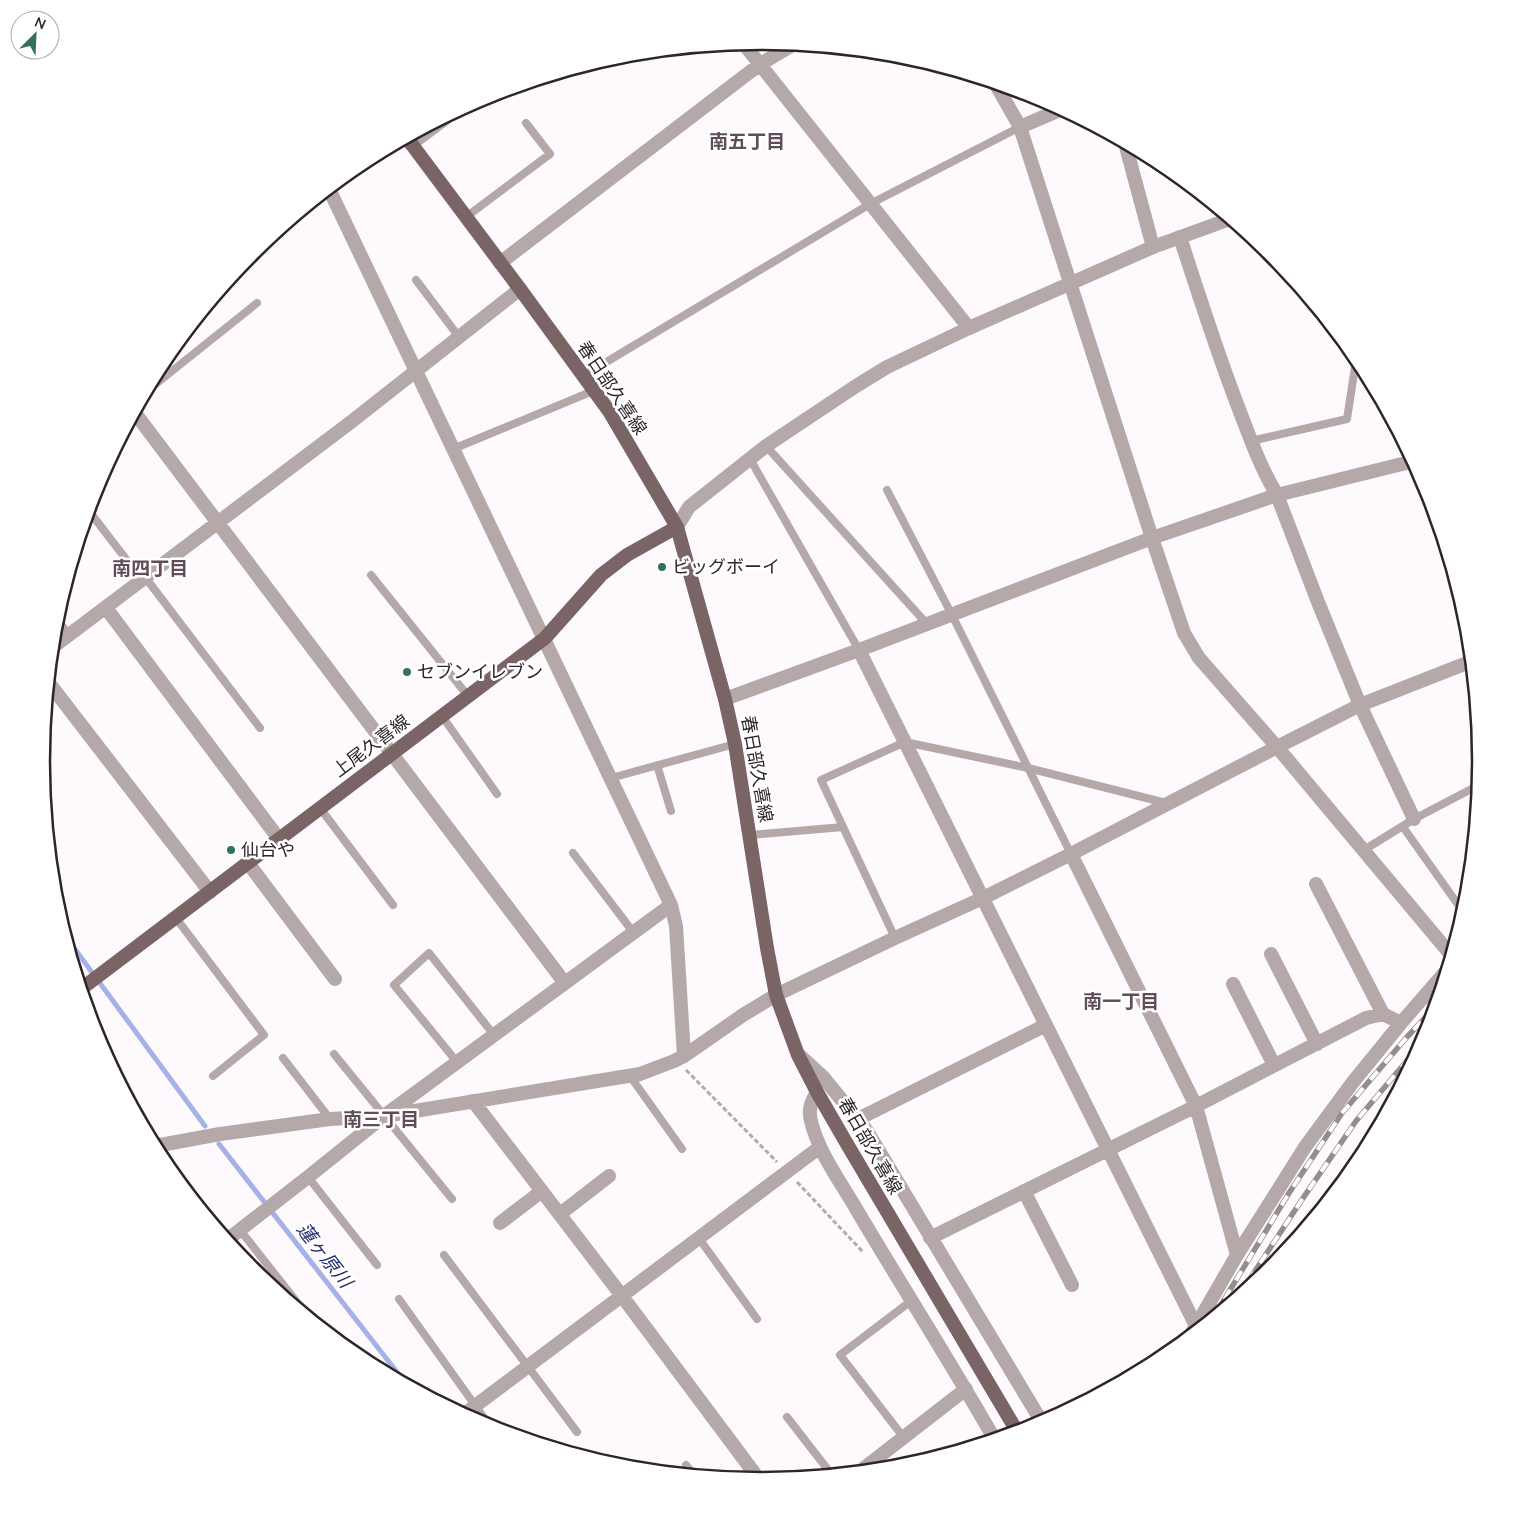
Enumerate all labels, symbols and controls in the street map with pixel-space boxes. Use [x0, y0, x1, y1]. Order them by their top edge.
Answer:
north arrow [10, 10, 60, 60]
text: N [31, 13, 49, 34]
district label: 南五丁目 [709, 129, 785, 155]
street label: 春日部久喜線 [572, 337, 652, 439]
place label: ビッグボーイ [672, 555, 780, 579]
district label: 南四丁目 [112, 556, 188, 582]
marker: ビッグボーイ [656, 561, 668, 573]
place label: セブンイレブン [417, 660, 543, 684]
marker: セブンイレブン [401, 666, 413, 678]
street label: 上尾久喜線 [328, 709, 414, 783]
street label: 春日部久喜線 [736, 714, 778, 824]
place label: 仙台や [241, 838, 295, 862]
marker: 仙台や [225, 844, 237, 856]
district label: 南一丁目 [1083, 989, 1159, 1015]
street label: 春日部久喜線 [833, 1093, 907, 1199]
district label: 南三丁目 [343, 1107, 419, 1133]
water label: 蓮ヶ原川 [291, 1218, 359, 1295]

